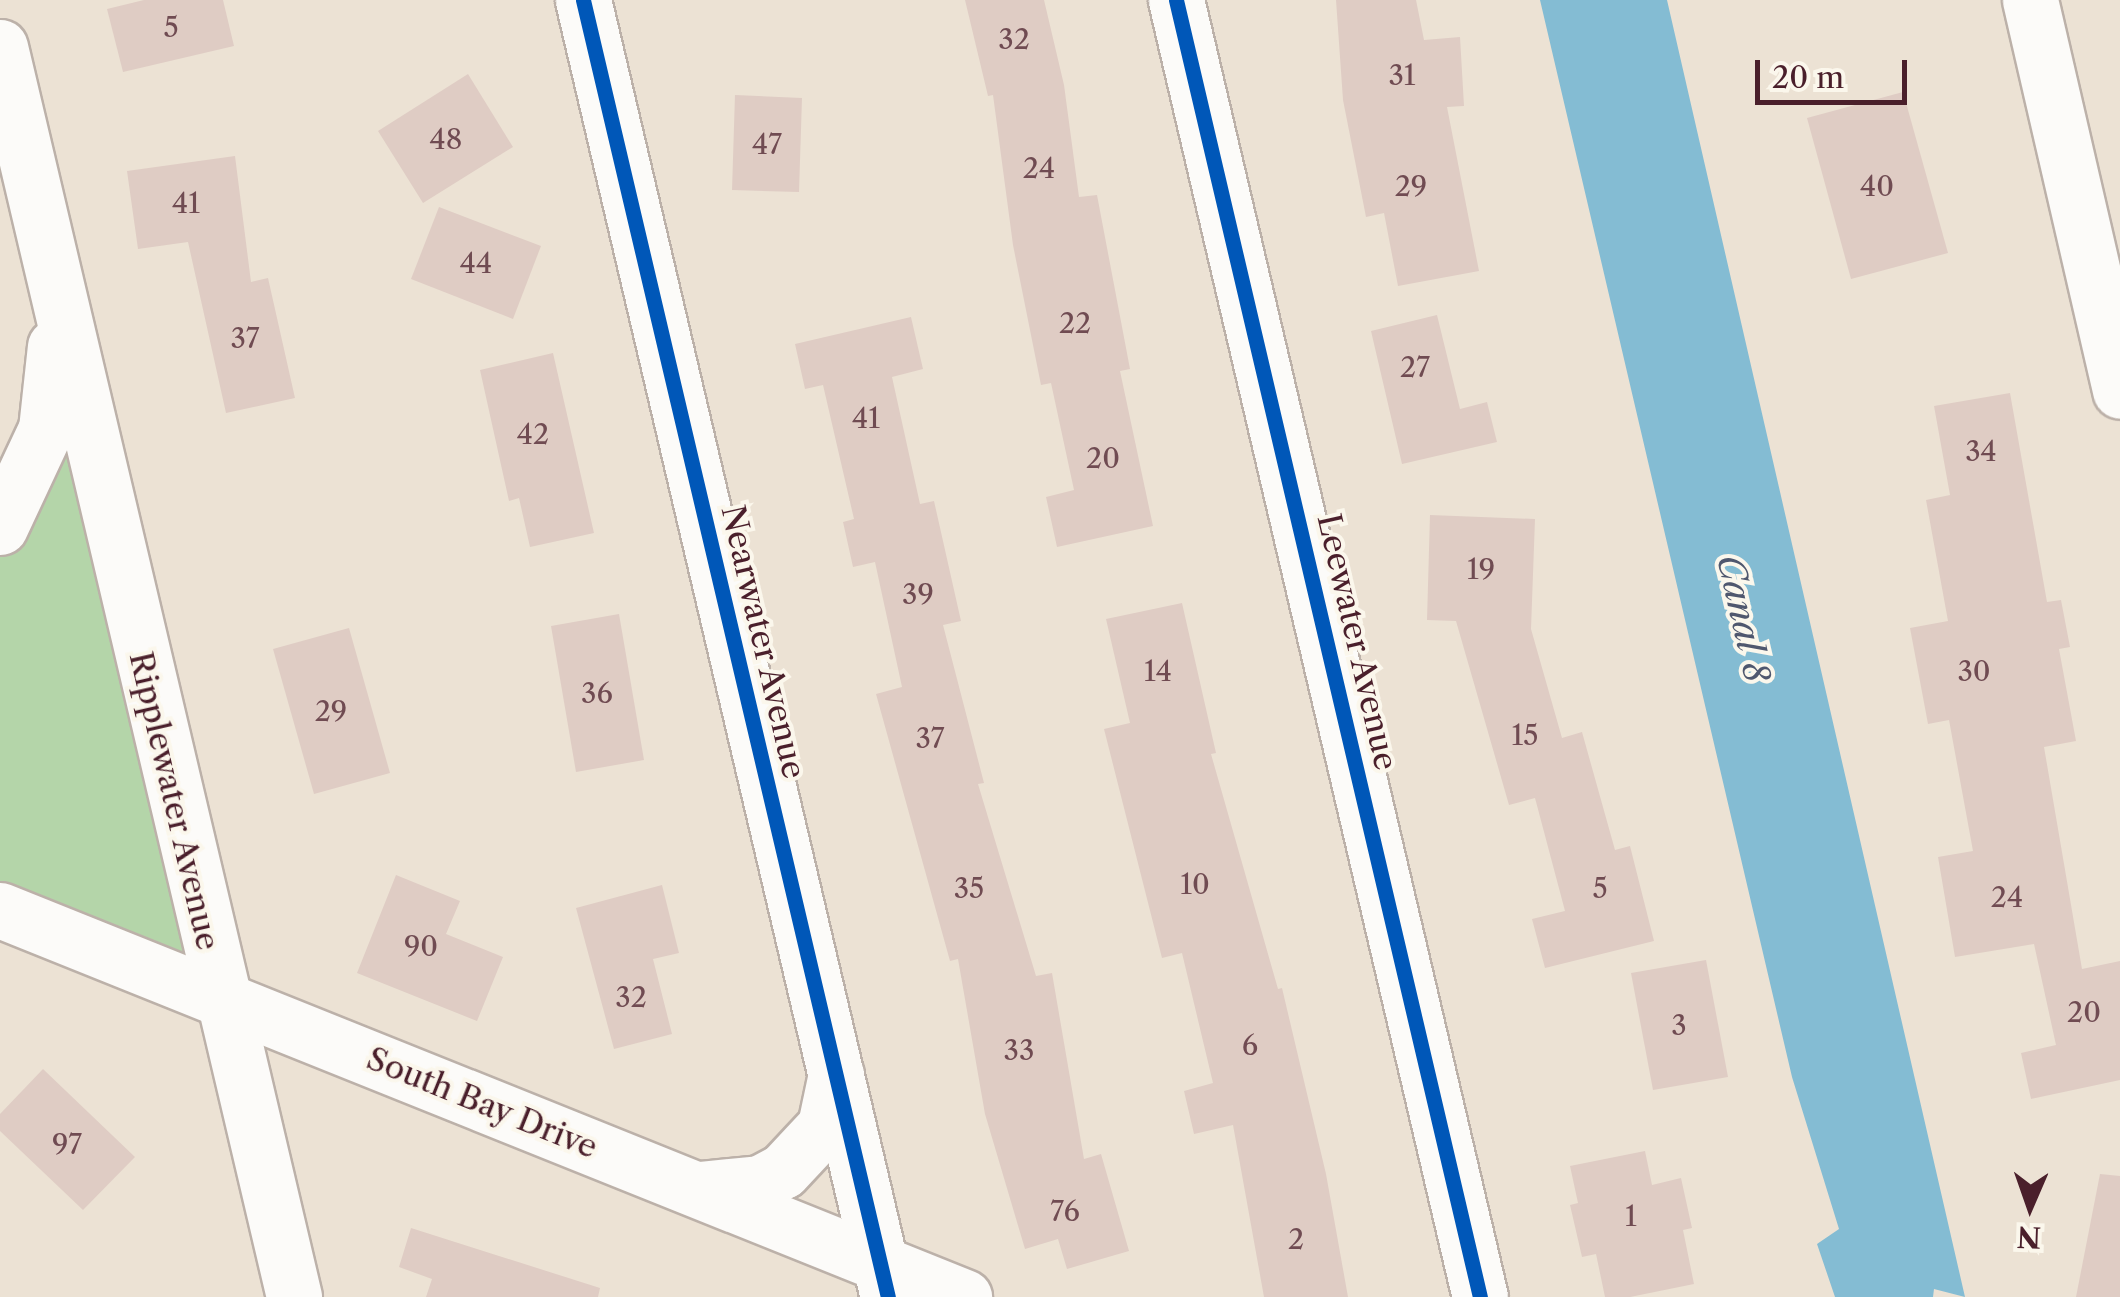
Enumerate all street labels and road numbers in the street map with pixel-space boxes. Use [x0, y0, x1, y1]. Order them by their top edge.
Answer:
street label: Nearwater Avenue [713, 501, 813, 783]
street label: Leewater Avenue [1309, 509, 1405, 775]
street label: Ripplewater Avenue [121, 647, 227, 955]
street label: South Bay Drive [361, 1039, 603, 1167]

